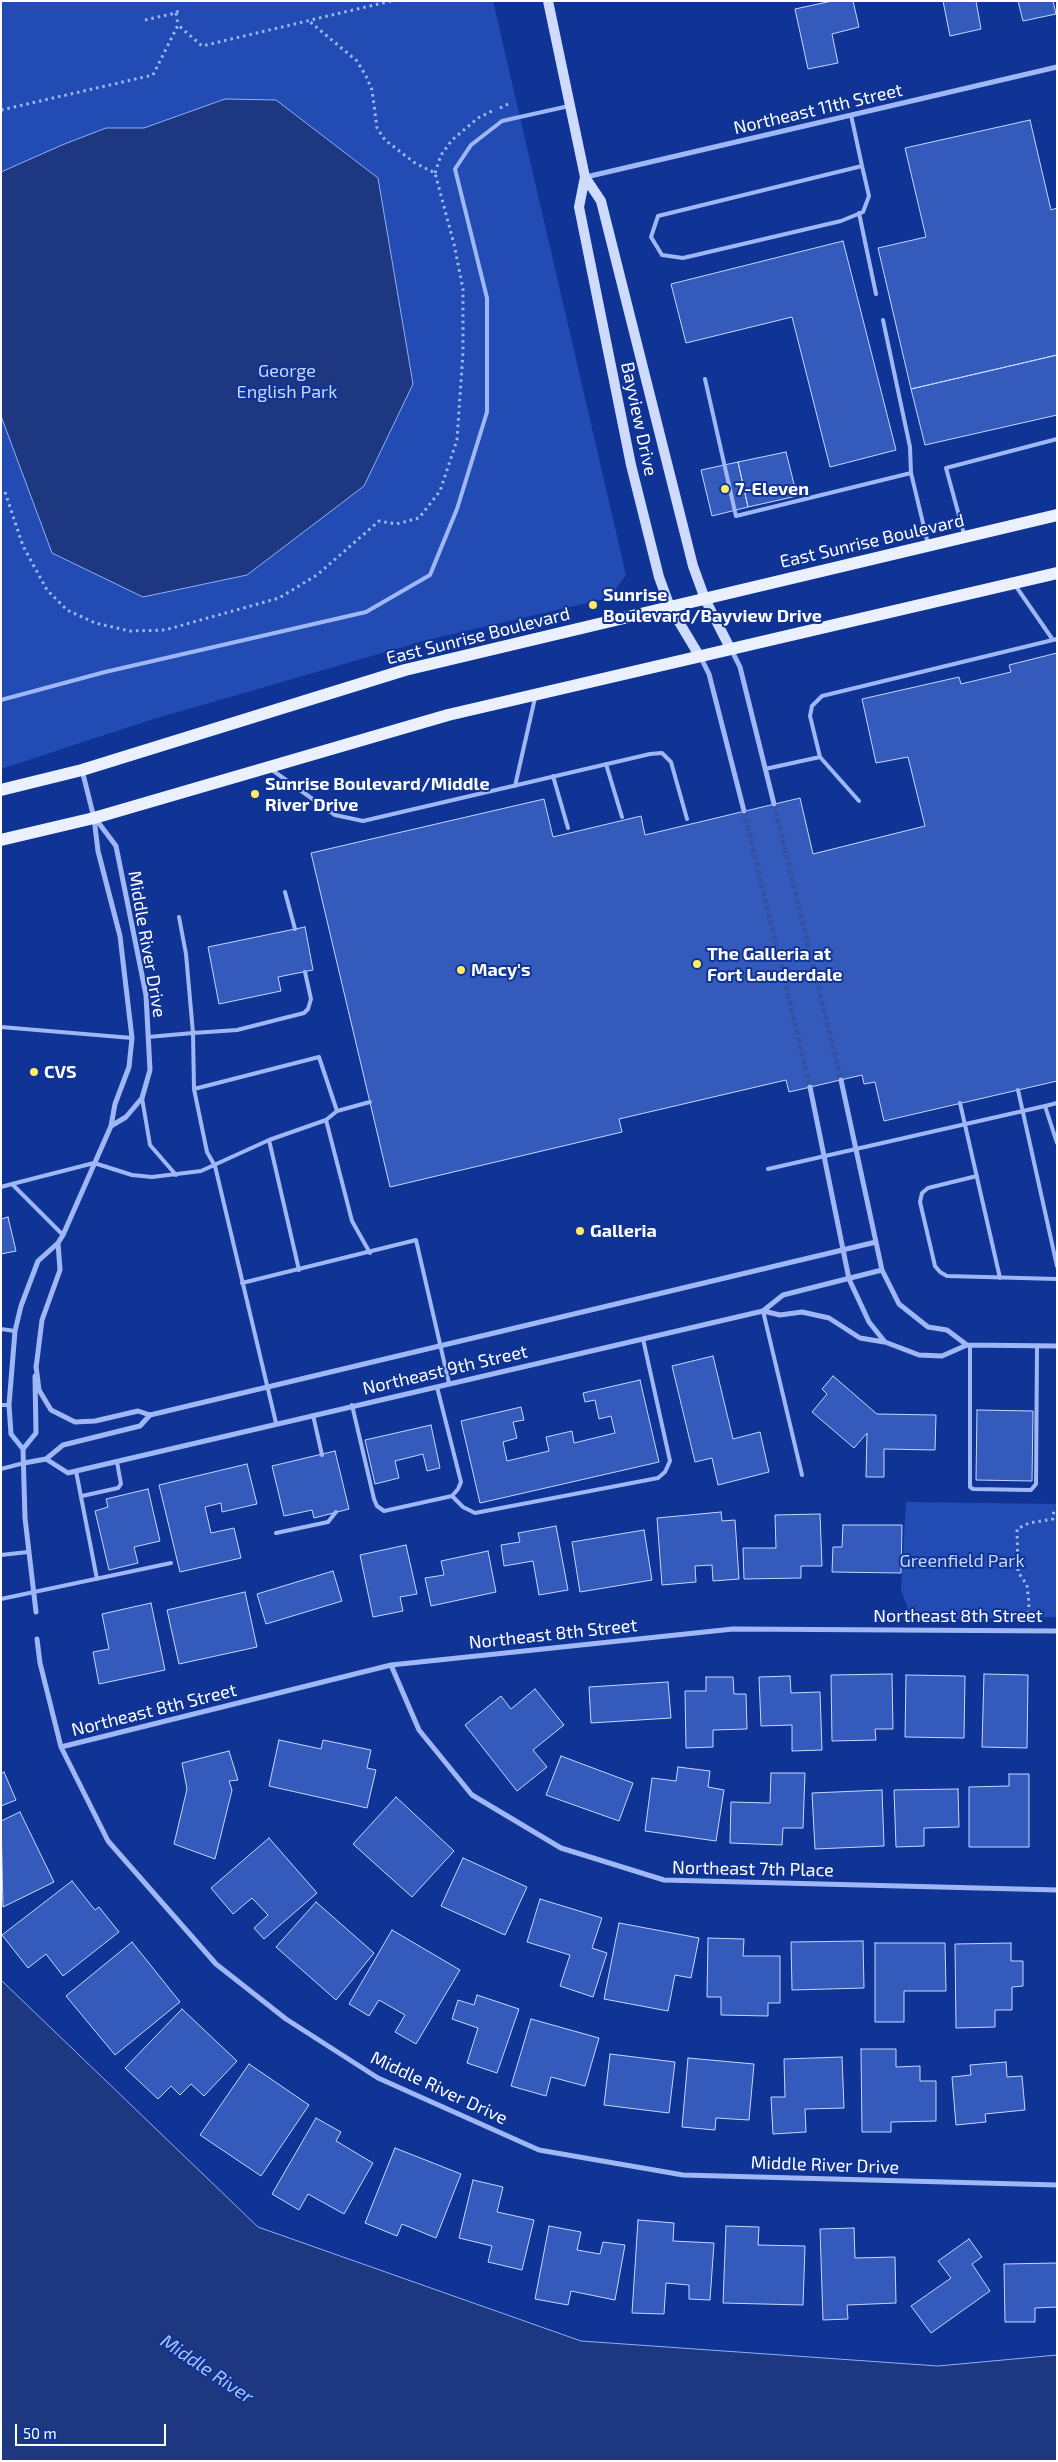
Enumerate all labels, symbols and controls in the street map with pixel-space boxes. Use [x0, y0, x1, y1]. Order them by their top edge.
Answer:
street label: Northeast 11th Street [731, 79, 905, 139]
park label: George English Park [237, 360, 337, 402]
street label: Bayview Drive [616, 360, 662, 478]
place label: 7-Eleven [735, 478, 809, 500]
marker: 7-Eleven [719, 483, 731, 495]
street label: East Sunrise Boulevard [778, 509, 966, 573]
place label: Sunrise Boulevard/Bayview Drive [603, 584, 822, 626]
marker: Sunrise Boulevard/Bayview Drive [587, 599, 599, 611]
street label: East Sunrise Boulevard [384, 603, 572, 669]
place label: Sunrise Boulevard/Middle River Drive [265, 773, 490, 816]
marker: Sunrise Boulevard/Middle River Drive [249, 788, 261, 800]
street label: Middle River Drive [123, 869, 171, 1019]
place label: The Galleria at Fort Lauderdale [707, 943, 842, 986]
marker: The Galleria at Fort Lauderdale [691, 958, 703, 970]
place label: Macy's [471, 959, 530, 981]
marker: Macy's [455, 964, 467, 976]
place label: CVS [44, 1061, 77, 1083]
marker: CVS [28, 1066, 40, 1078]
place label: Galleria [590, 1220, 657, 1242]
marker: Galleria [574, 1225, 586, 1237]
street label: Northeast 9th Street [360, 1341, 530, 1399]
park label: Greenfield Park [899, 1550, 1025, 1572]
street label: Northeast 8th Street [873, 1605, 1043, 1627]
street label: Northeast 8th Street [468, 1614, 638, 1654]
street label: Northeast 8th Street [69, 1679, 239, 1741]
street label: Northeast 7th Place [672, 1857, 834, 1881]
street label: Middle River Drive [367, 2047, 511, 2129]
street label: Middle River Drive [750, 2152, 900, 2178]
water label: Middle River [156, 2330, 258, 2408]
scale bar [18, 2414, 169, 2446]
text: 50 m [23, 2424, 57, 2442]

